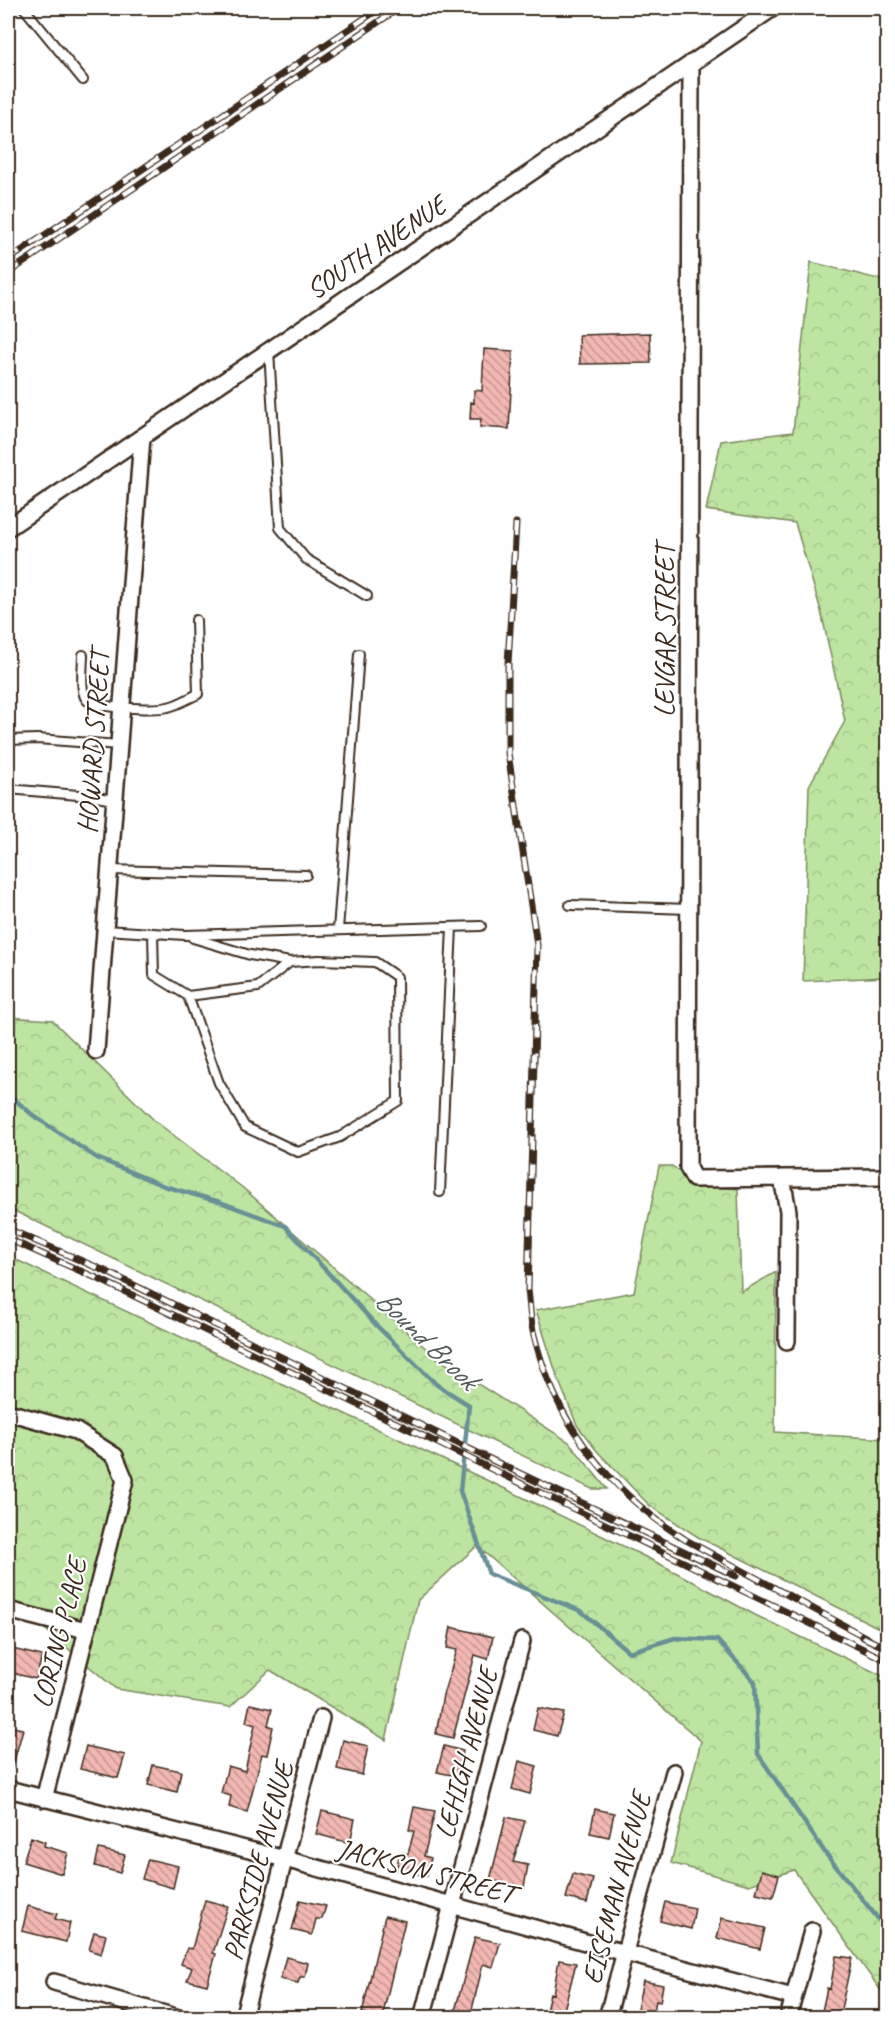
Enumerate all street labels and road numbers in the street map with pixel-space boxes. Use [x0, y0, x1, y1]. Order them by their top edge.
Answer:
street label: SOUTH AVENUE [299, 185, 456, 307]
street label: LEVGAR STREET [647, 538, 682, 717]
street label: HOWARD STREET [69, 642, 117, 834]
street label: LORING PLACE [24, 1552, 95, 1711]
street label: LEHIGH AVENUE [427, 1661, 506, 1842]
street label: PARKSIDE AVENUE [215, 1755, 302, 1964]
street label: EISEMAN AVENUE [574, 1785, 659, 1988]
street label: JACKSON STREET [332, 1830, 525, 1913]

